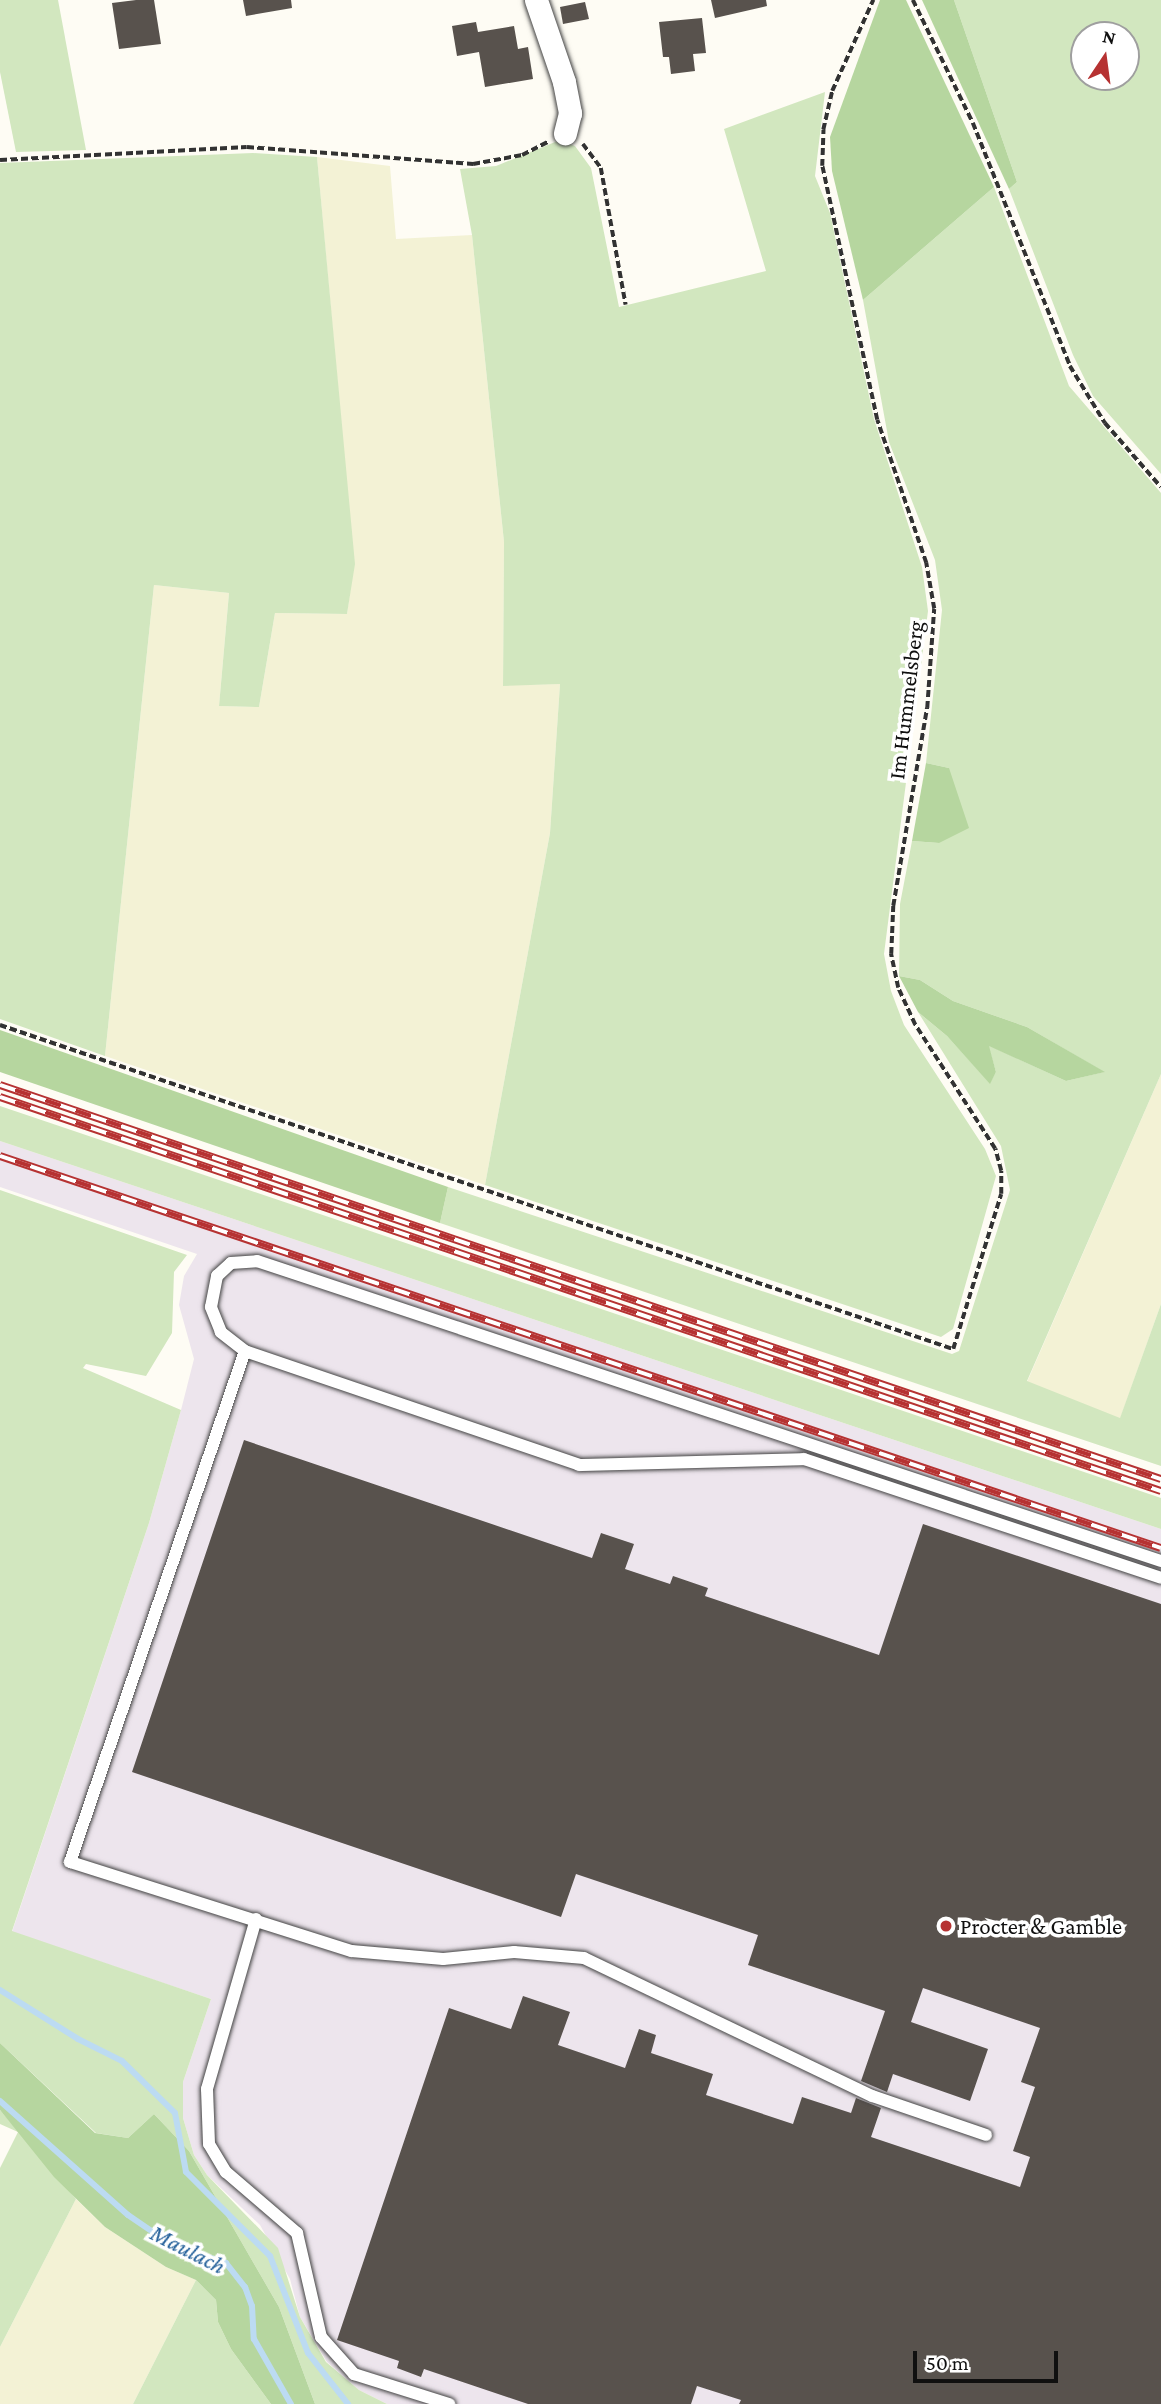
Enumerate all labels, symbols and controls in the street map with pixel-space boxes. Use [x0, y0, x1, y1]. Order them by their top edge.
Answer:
north arrow [1070, 21, 1140, 91]
text: N [1101, 25, 1118, 49]
street label: Im Hummelsberg [883, 619, 929, 781]
place label: Procter & Gamble [960, 1912, 1122, 1940]
marker: Procter & Gamble [938, 1918, 954, 1934]
water label: Maulach [146, 2218, 230, 2280]
scale bar [916, 2338, 1061, 2382]
text: 50 m [926, 2351, 969, 2375]

